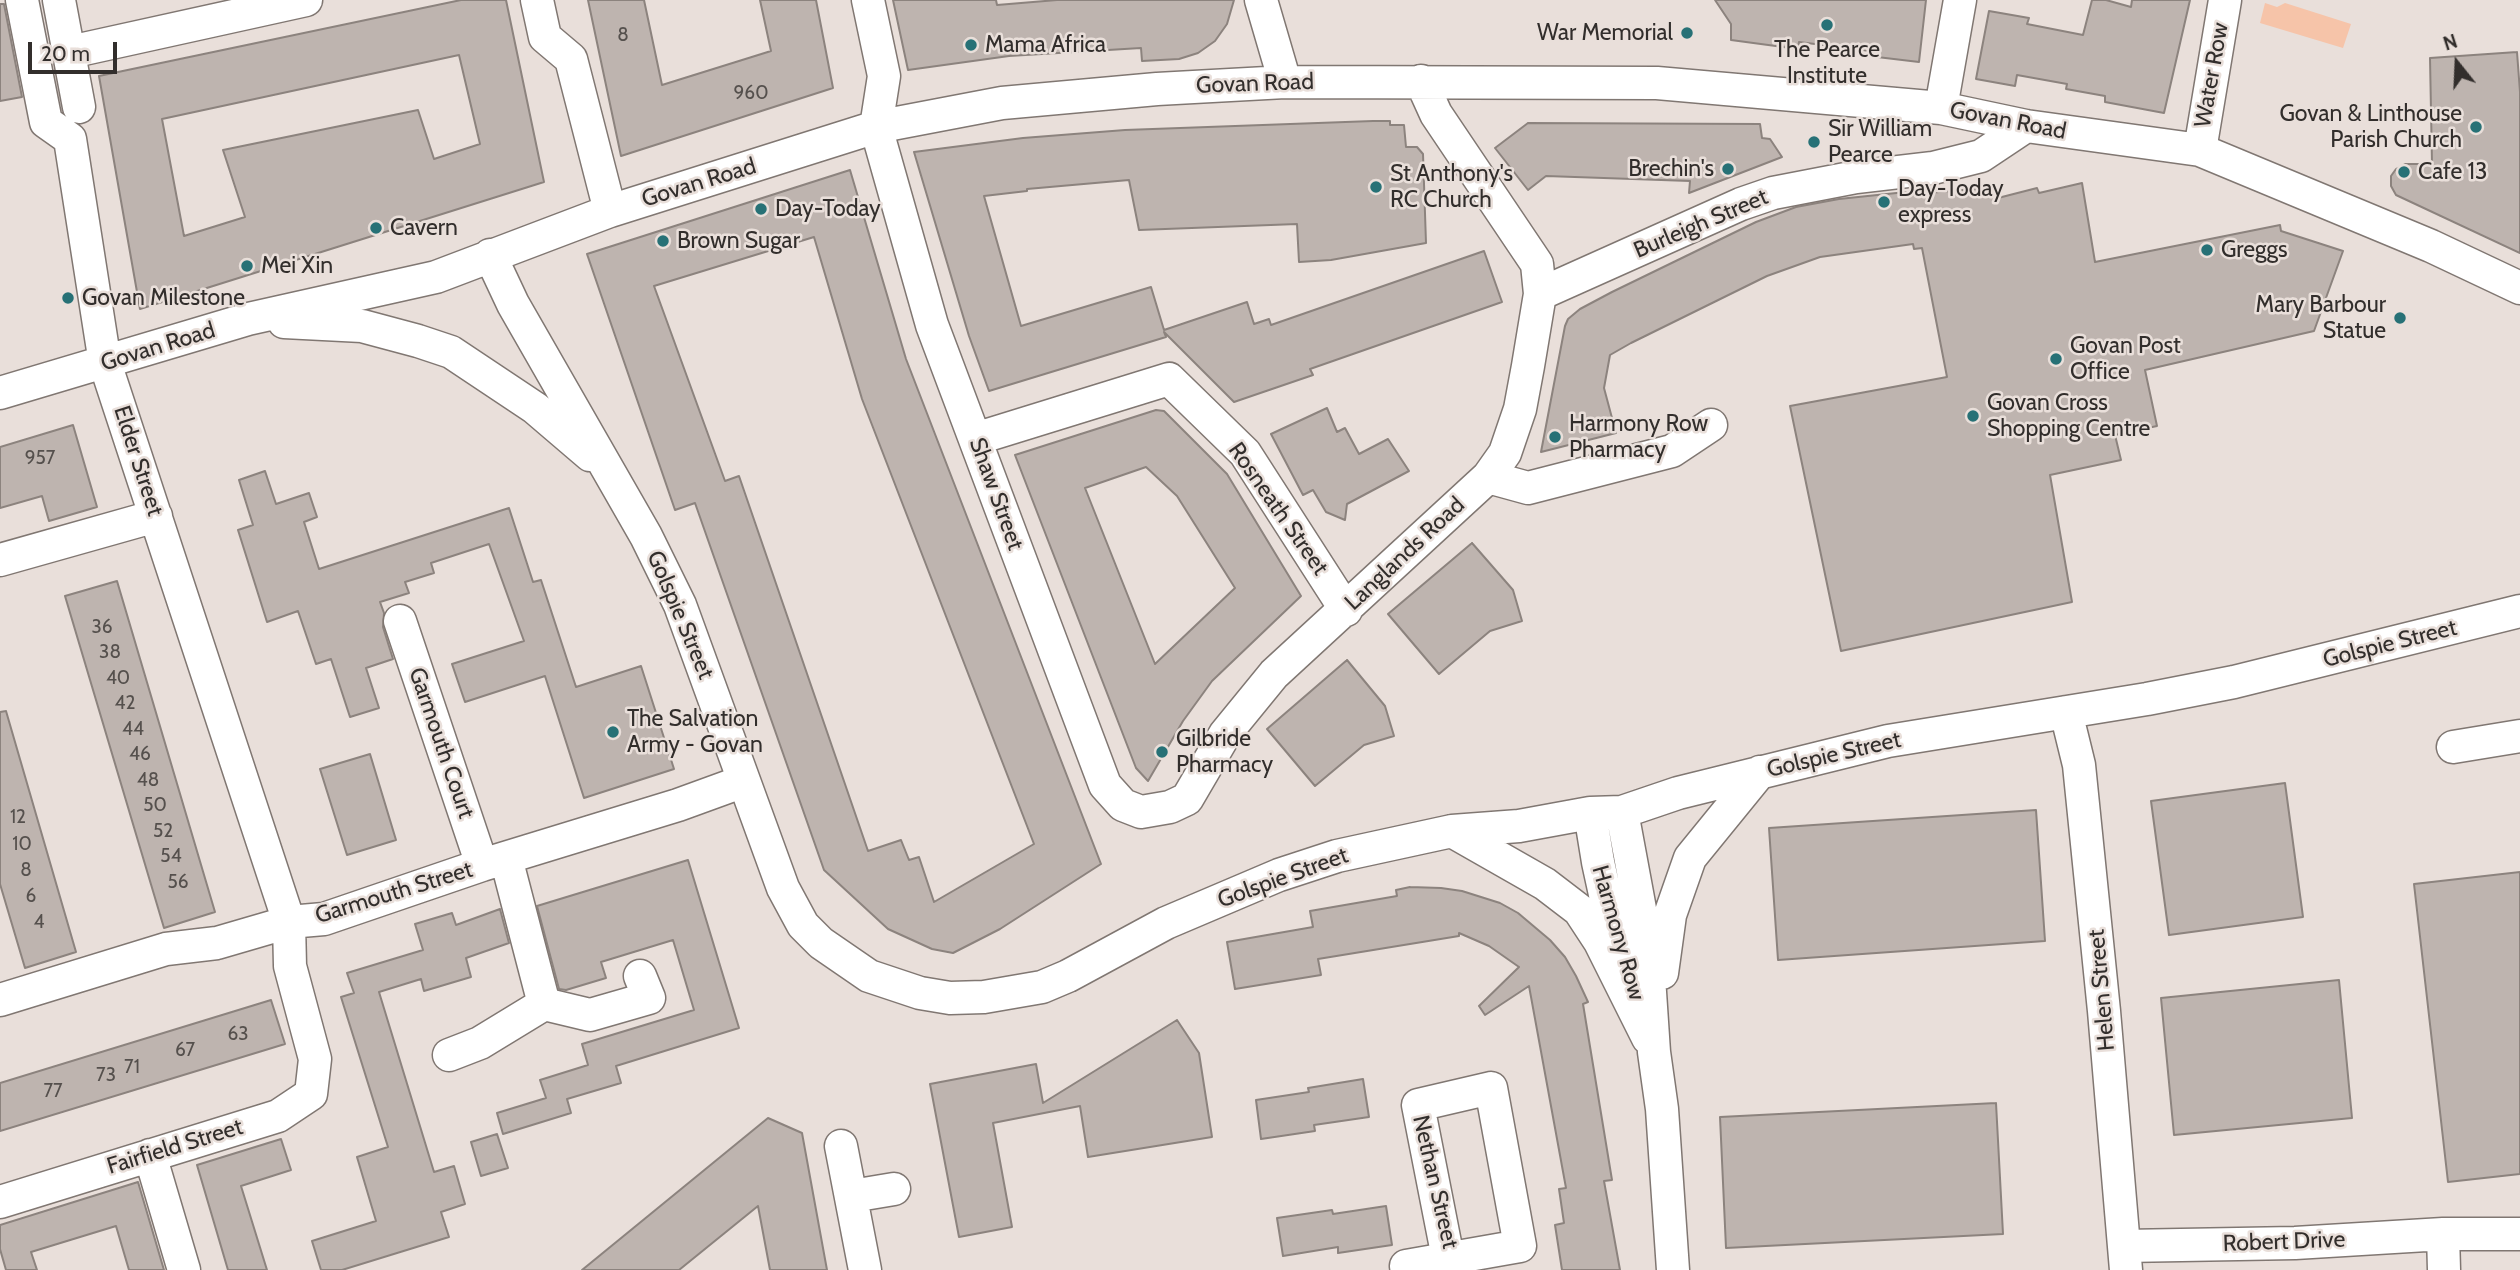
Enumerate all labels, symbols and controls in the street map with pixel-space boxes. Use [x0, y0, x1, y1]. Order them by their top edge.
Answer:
marker: The Pearce Institute [1819, 17, 1835, 33]
place label: War Memorial [1537, 19, 1673, 47]
street label: Water Row [2189, 20, 2235, 130]
house number: 8 [617, 24, 629, 46]
marker: War Memorial [1679, 25, 1695, 41]
scale bar [32, 28, 121, 72]
north arrow [2422, 28, 2492, 98]
text: N [2440, 30, 2460, 56]
place label: Mama Africa [985, 31, 1106, 59]
place label: The Pearce Institute [1774, 36, 1880, 90]
marker: Mama Africa [963, 37, 979, 53]
text: 20 m [41, 41, 90, 66]
street label: Govan Road [1196, 68, 1314, 100]
house number: 960 [734, 82, 768, 104]
street label: Govan Road [1947, 96, 2069, 146]
place label: Govan & Linthouse Parish Church [2279, 100, 2462, 154]
place label: Sir William Pearce [1828, 115, 1932, 169]
marker: Govan & Linthouse Parish Church [2468, 119, 2484, 135]
marker: Sir William Pearce [1806, 134, 1822, 150]
street label: Govan Road [639, 153, 759, 213]
place label: Brechin's [1628, 155, 1714, 183]
place label: Cafe 13 [2418, 158, 2487, 186]
place label: St Anthony's RC Church [1390, 160, 1513, 214]
marker: Brechin's [1720, 161, 1736, 177]
marker: Cafe 13 [2396, 164, 2412, 180]
place label: Day-Today express [1898, 175, 2004, 229]
marker: St Anthony's RC Church [1368, 179, 1384, 195]
street label: Burleigh Street [1630, 183, 1772, 265]
marker: Day-Today express [1876, 194, 1892, 210]
place label: Day-Today [775, 195, 881, 223]
marker: Day-Today [753, 201, 769, 217]
place label: Cavern [390, 214, 458, 242]
marker: Cavern [368, 220, 384, 236]
place label: Brown Sugar [677, 227, 800, 255]
marker: Brown Sugar [655, 233, 671, 249]
place label: Greggs [2221, 236, 2287, 264]
marker: Greggs [2199, 242, 2215, 258]
place label: Mei Xin [261, 252, 333, 280]
marker: Mei Xin [239, 258, 255, 274]
place label: Govan Milestone [82, 284, 245, 312]
marker: Govan Milestone [60, 290, 76, 306]
place label: Mary Barbour Statue [2256, 291, 2386, 345]
marker: Mary Barbour Statue [2392, 310, 2408, 326]
street label: Govan Road [98, 317, 218, 377]
place label: Govan Post Office [2070, 332, 2181, 386]
marker: Govan Post Office [2048, 351, 2064, 367]
place label: Govan Cross Shopping Centre [1987, 389, 2150, 443]
street label: Elder Street [107, 402, 169, 520]
marker: Govan Cross Shopping Centre [1965, 408, 1981, 424]
place label: Harmony Row Pharmacy [1569, 410, 1708, 464]
marker: Harmony Row Pharmacy [1547, 429, 1563, 445]
street label: Shaw Street [963, 434, 1029, 554]
street label: Rosneath Street [1222, 437, 1334, 581]
house number: 957 [25, 447, 55, 469]
street label: Langlands Road [1339, 492, 1471, 616]
street label: Golspie Street [641, 547, 719, 683]
street label: Golspie Street [2320, 614, 2460, 674]
house number: 36 [91, 616, 113, 638]
house number: 38 [99, 641, 121, 663]
street label: Garmouth Court [402, 664, 480, 822]
house number: 40 [106, 667, 130, 689]
house number: 42 [115, 692, 135, 714]
place label: The Salvation Army - Govan [627, 705, 763, 759]
house number: 44 [122, 718, 144, 740]
marker: The Salvation Army - Govan [605, 724, 621, 740]
place label: Gilbride Pharmacy [1176, 725, 1273, 779]
street label: Golspie Street [1764, 726, 1904, 784]
house number: 46 [129, 743, 151, 765]
marker: Gilbride Pharmacy [1154, 744, 1170, 760]
house number: 48 [137, 769, 159, 791]
house number: 50 [143, 794, 167, 816]
house number: 12 [10, 806, 26, 828]
house number: 52 [153, 820, 173, 842]
house number: 10 [12, 833, 32, 855]
street label: Golspie Street [1214, 842, 1352, 914]
house number: 54 [160, 845, 182, 867]
street label: Garmouth Street [312, 856, 476, 930]
house number: 8 [20, 859, 32, 881]
street label: Harmony Row [1586, 862, 1650, 1004]
house number: 56 [167, 871, 189, 893]
house number: 6 [26, 885, 36, 907]
house number: 4 [34, 911, 44, 933]
street label: Helen Street [2083, 928, 2121, 1052]
house number: 63 [227, 1023, 249, 1045]
house number: 67 [175, 1039, 195, 1061]
house number: 71 [124, 1056, 140, 1078]
house number: 73 [96, 1064, 116, 1086]
house number: 77 [43, 1080, 63, 1102]
street label: Fairfield Street [104, 1113, 246, 1181]
street label: Nethan Street [1406, 1113, 1464, 1251]
street label: Robert Drive [2222, 1226, 2346, 1258]

